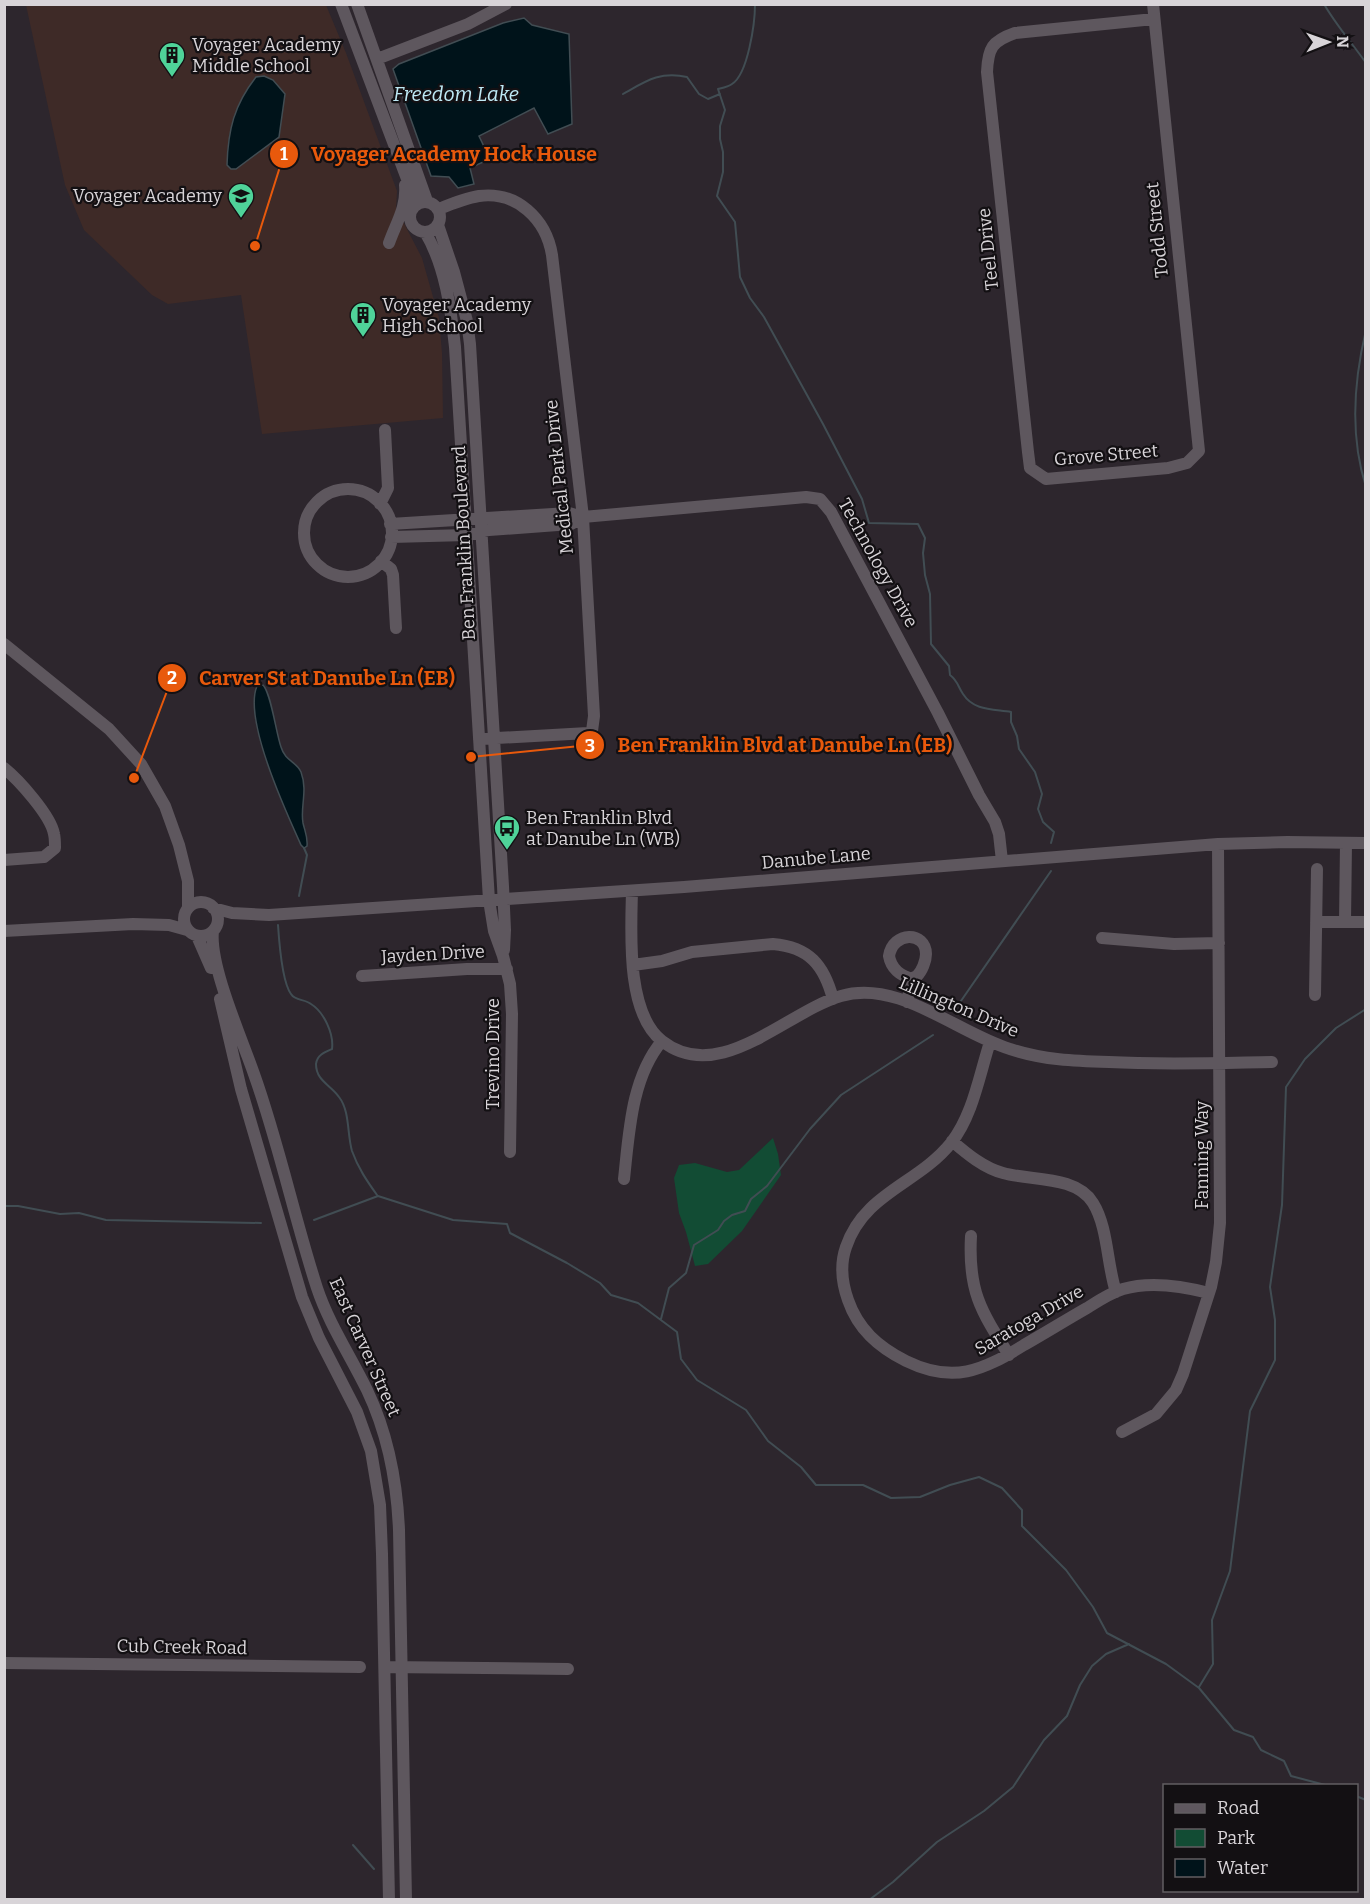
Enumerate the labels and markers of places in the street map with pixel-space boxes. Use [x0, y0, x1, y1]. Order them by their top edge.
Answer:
place label: Voyager Academy Middle School [192, 34, 342, 77]
building icon: Voyager Academy Middle School [157, 40, 187, 78]
callout: Voyager Academy Hock House [269, 135, 609, 173]
school or university icon: Voyager Academy [226, 181, 256, 219]
place label: Voyager Academy [73, 185, 222, 207]
place label: Voyager Academy High School [382, 294, 532, 337]
building icon: Voyager Academy High School [348, 300, 378, 338]
callout: Carver St at Danube Ln (EB) [157, 659, 467, 697]
callout: Ben Franklin Blvd at Danube Ln (EB) [575, 726, 964, 764]
place label: Ben Franklin Blvd at Danube Ln (WB) [526, 807, 680, 850]
bus stop icon: Ben Franklin Blvd at Danube Ln (WB) [492, 813, 522, 851]

